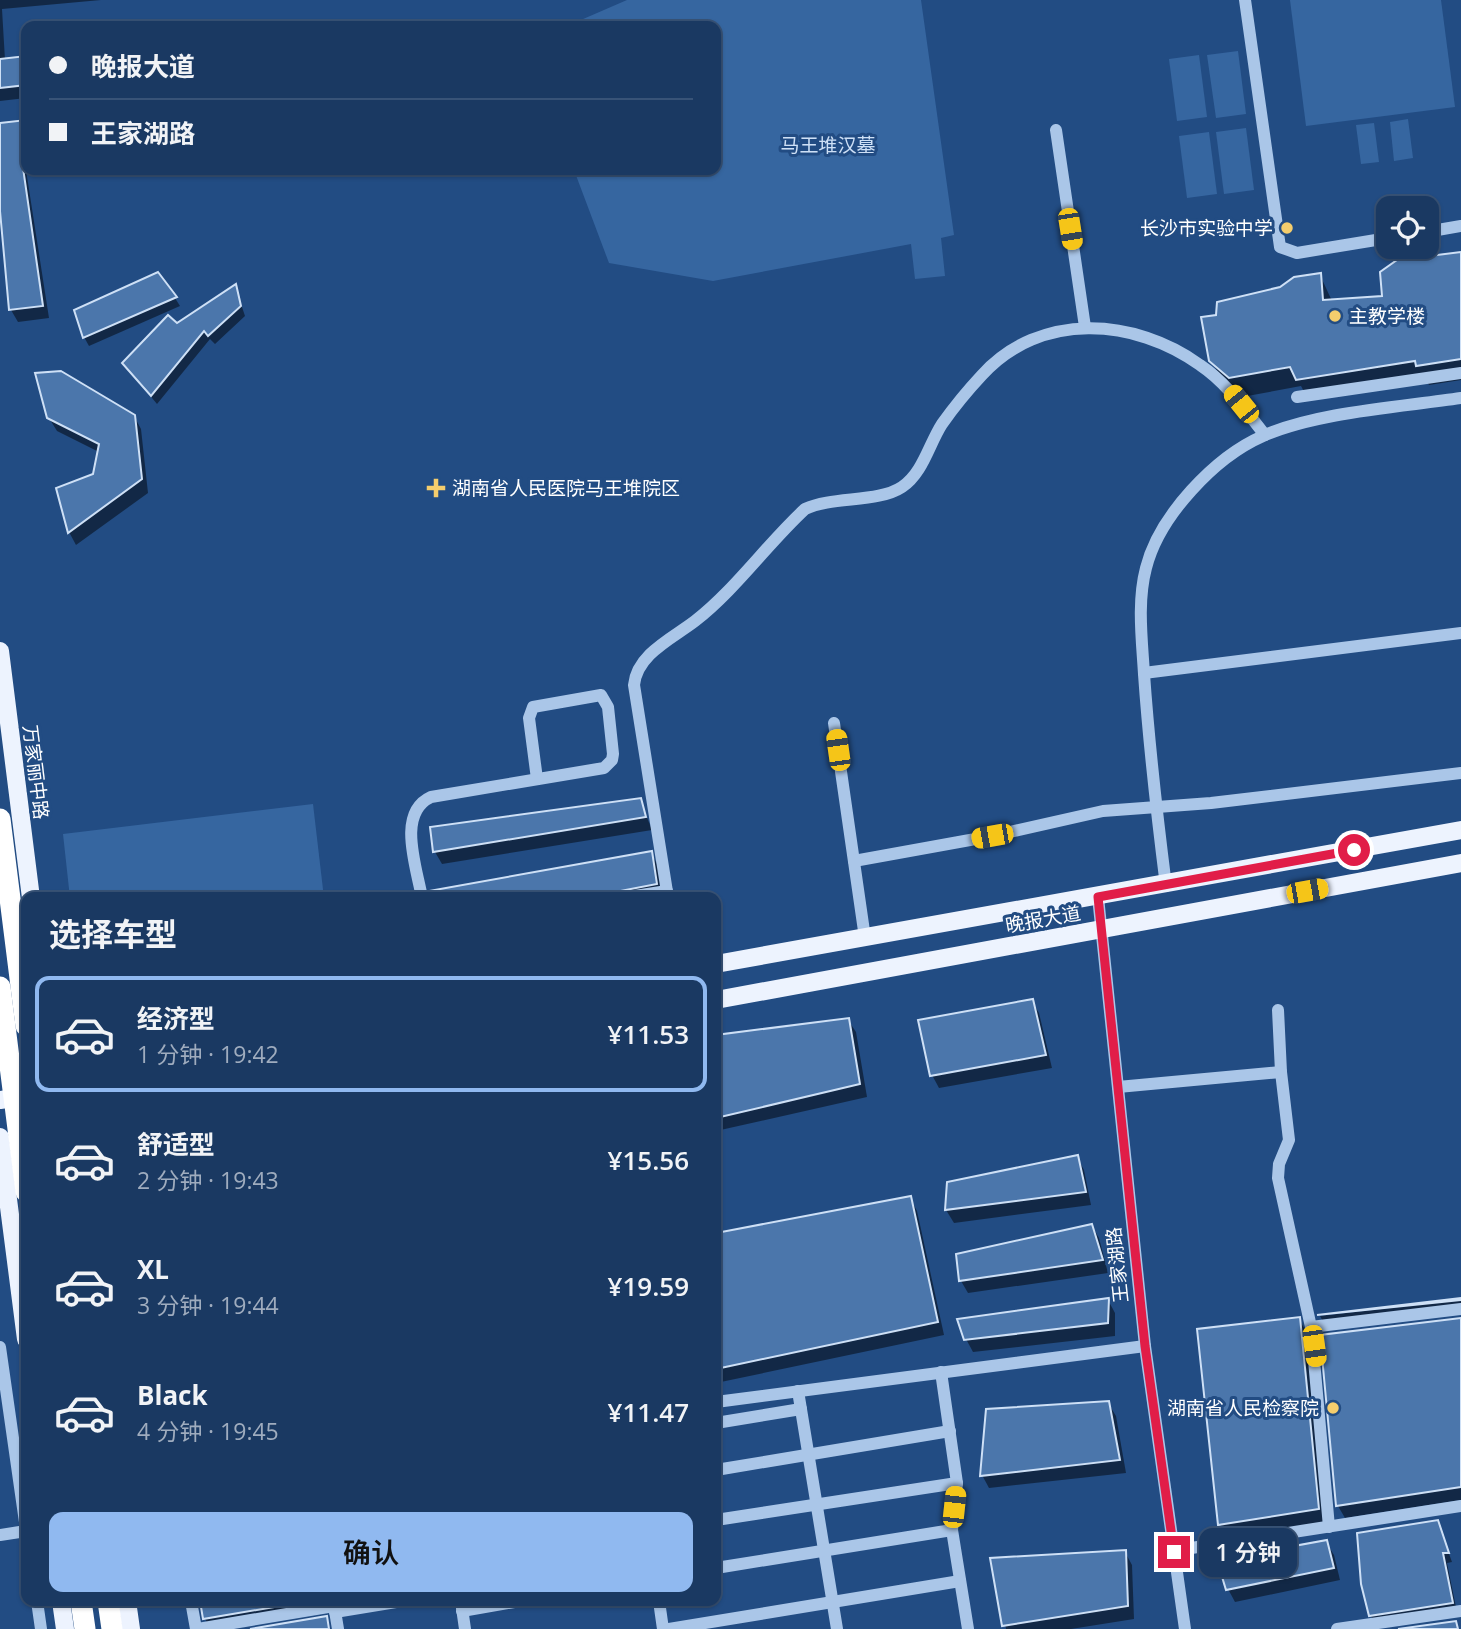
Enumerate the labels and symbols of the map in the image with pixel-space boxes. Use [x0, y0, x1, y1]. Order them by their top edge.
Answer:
park label: 马王堆汉墓 [780, 132, 876, 158]
car [1057, 207, 1084, 251]
place label: 长沙市实验中学 [1140, 215, 1273, 241]
marker: 长沙市实验中学 [1279, 220, 1295, 236]
place label: 主教学楼 [1349, 303, 1425, 329]
marker: 主教学楼 [1327, 308, 1343, 324]
car [1220, 381, 1263, 427]
place label: 湖南省人民医院马王堆院区 [452, 475, 680, 501]
marker: 湖南省人民医院马王堆院区 [426, 478, 446, 498]
street label: 万家丽中路 [17, 723, 55, 821]
car [825, 728, 852, 772]
car [970, 822, 1015, 850]
route start [1338, 834, 1370, 866]
car [1285, 877, 1330, 905]
street label: 晚报大道 [1003, 900, 1083, 938]
street label: 王家湖路 [1100, 1226, 1134, 1304]
car [1301, 1324, 1328, 1368]
place label: 湖南省人民检察院 [1167, 1395, 1319, 1421]
marker: 湖南省人民检察院 [1325, 1400, 1341, 1416]
car [942, 1485, 967, 1529]
callout: 1 分钟 [1198, 1528, 1296, 1576]
route end [1158, 1536, 1190, 1568]

